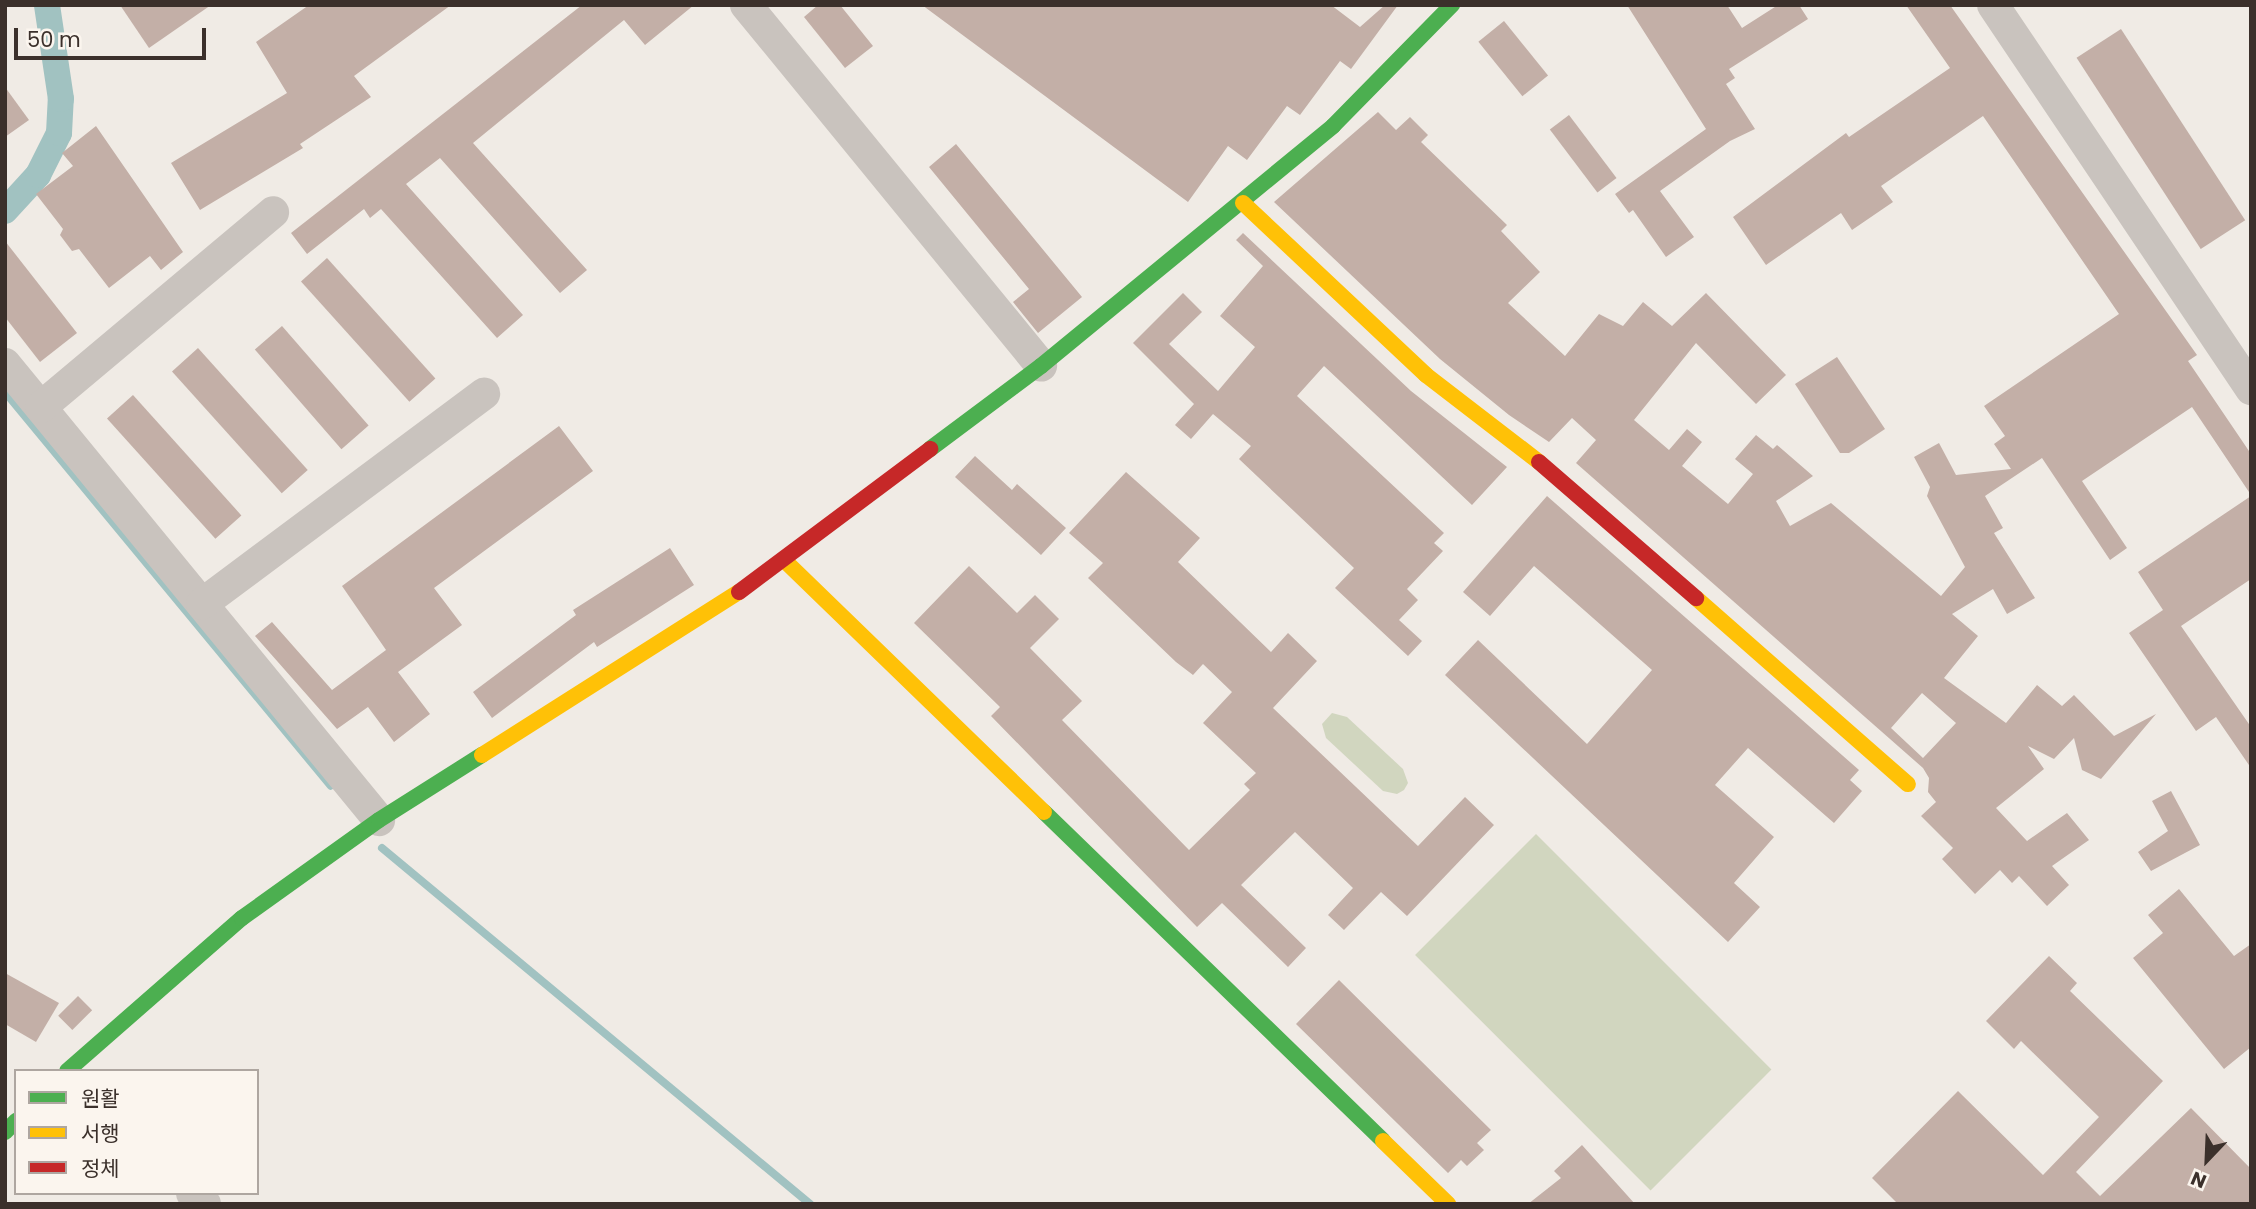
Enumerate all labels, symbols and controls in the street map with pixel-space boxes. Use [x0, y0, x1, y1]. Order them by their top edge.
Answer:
scale bar [18, 14, 210, 58]
text: 50 m [27, 25, 81, 54]
legend [14, 1069, 259, 1195]
text: 원활 [81, 1084, 120, 1113]
text: 서행 [81, 1119, 120, 1148]
north arrow [2172, 1125, 2242, 1195]
text: 정체 [81, 1154, 120, 1183]
text: N [2187, 1165, 2210, 1195]

